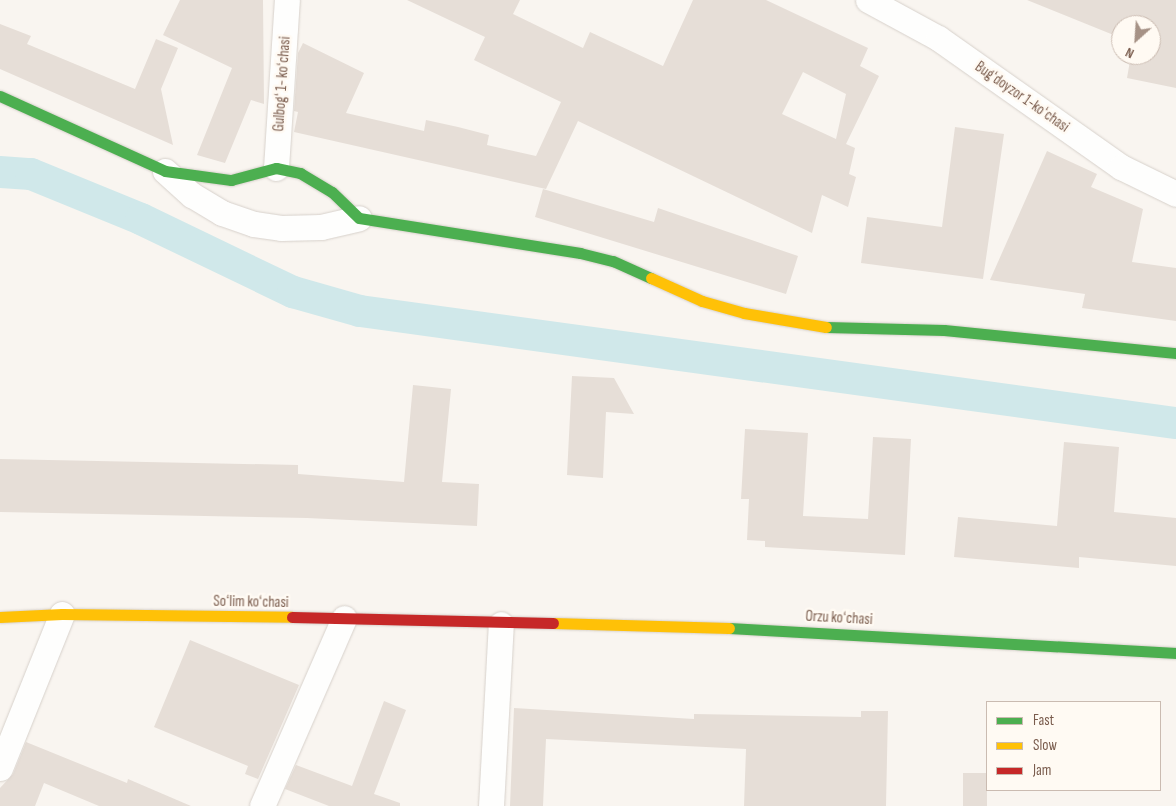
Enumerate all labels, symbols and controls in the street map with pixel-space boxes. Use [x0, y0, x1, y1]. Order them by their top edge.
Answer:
north arrow [1111, 15, 1161, 65]
street label: Gulbogʻ 1- koʻchasi [270, 36, 294, 132]
text: N [1123, 44, 1137, 62]
street label: Bugʻdoyzor 1-koʻchasi [971, 58, 1073, 136]
street label: Soʻlim koʻchasi [213, 592, 289, 612]
street label: Orzu koʻchasi [805, 607, 873, 629]
legend [986, 701, 1161, 791]
text: Fast [1033, 711, 1054, 730]
text: Slow [1033, 736, 1057, 755]
text: Jam [1033, 761, 1051, 780]

